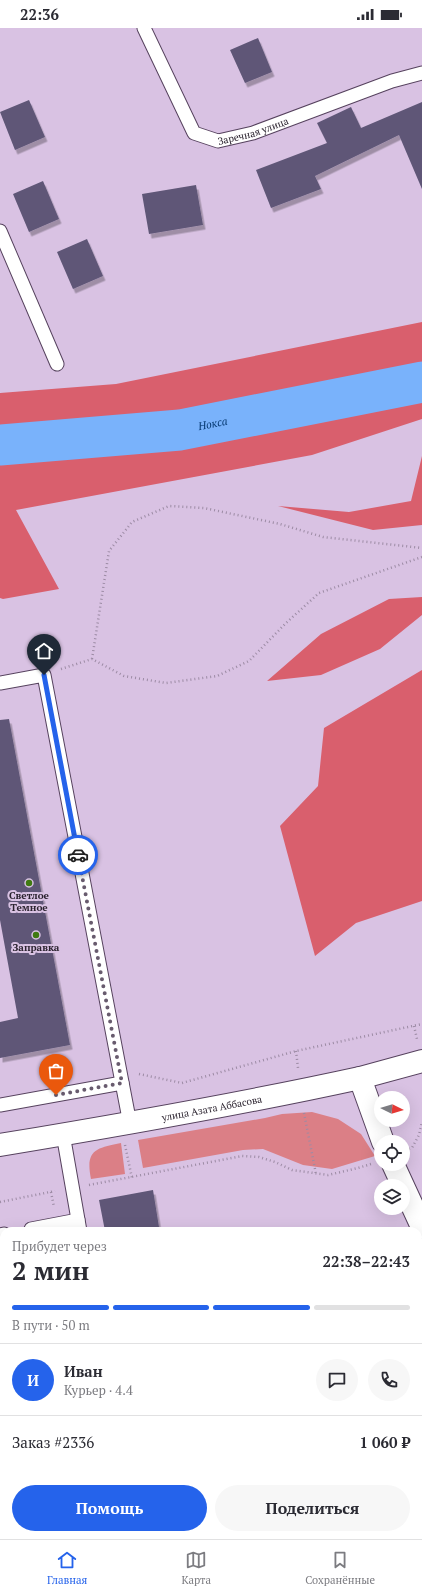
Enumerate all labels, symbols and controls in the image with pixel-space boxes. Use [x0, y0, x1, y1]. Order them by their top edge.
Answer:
text: 22:36 [20, 4, 59, 24]
street label: Заречная улица [216, 114, 290, 147]
water label: Нокса [196, 414, 229, 433]
pin [27, 634, 61, 675]
icon: home [33, 640, 55, 662]
courier [58, 835, 98, 875]
icon: car [67, 844, 89, 866]
marker: Светлое Темное [24, 878, 34, 888]
place label: Светлое Темное [9, 889, 50, 914]
marker: Заправка [31, 930, 41, 940]
place label: Заправка [13, 941, 60, 954]
pin [39, 1054, 73, 1095]
icon: bag [45, 1060, 67, 1082]
north arrow [374, 1091, 410, 1127]
map controls [374, 1091, 410, 1215]
street label: улица Азата Аббасова [160, 1092, 263, 1124]
button: locate [374, 1135, 410, 1171]
button: layers [374, 1179, 410, 1215]
text: Прибудет через [12, 1237, 107, 1255]
text: 22:38–22:43 [323, 1251, 410, 1271]
text: 2 мин [12, 1253, 89, 1287]
text: В пути · 50 m [12, 1316, 90, 1334]
button: chat [316, 1359, 358, 1401]
button: phone [368, 1359, 410, 1401]
text: Иван [64, 1361, 103, 1381]
text: И [27, 1370, 39, 1390]
text: Курьер · 4.4 [64, 1381, 133, 1399]
text: Заказ #2336 [12, 1432, 94, 1452]
text: 1 060 ₽ [360, 1432, 410, 1452]
button: Помощь [12, 1485, 207, 1531]
button: Поделиться [215, 1485, 410, 1531]
tab: Главная [47, 1549, 87, 1587]
tab: Карта [181, 1549, 211, 1587]
tab: Сохранённые [305, 1549, 375, 1587]

